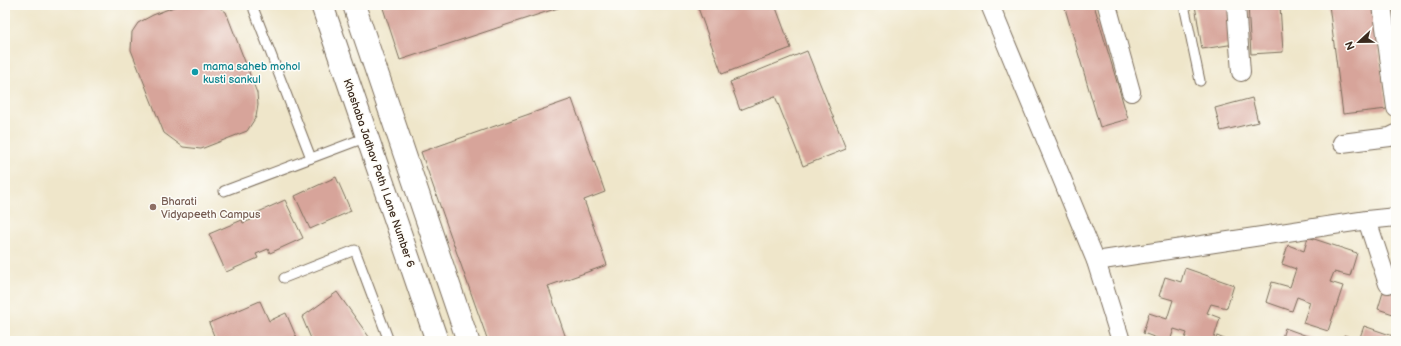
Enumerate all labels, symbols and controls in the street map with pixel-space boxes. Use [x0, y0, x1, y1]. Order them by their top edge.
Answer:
north arrow [1339, 22, 1379, 62]
text: N [1343, 39, 1358, 52]
place label: mama saheb mohol kusti sankul [203, 60, 300, 86]
marker: mama saheb mohol kusti sankul [190, 67, 200, 77]
street label: Khashaba Jadhav Path | Lane Number 6 [340, 77, 418, 269]
place label: Bharati Vidyapeeth Campus [161, 195, 261, 221]
marker: Bharati Vidyapeeth Campus [148, 202, 158, 212]

